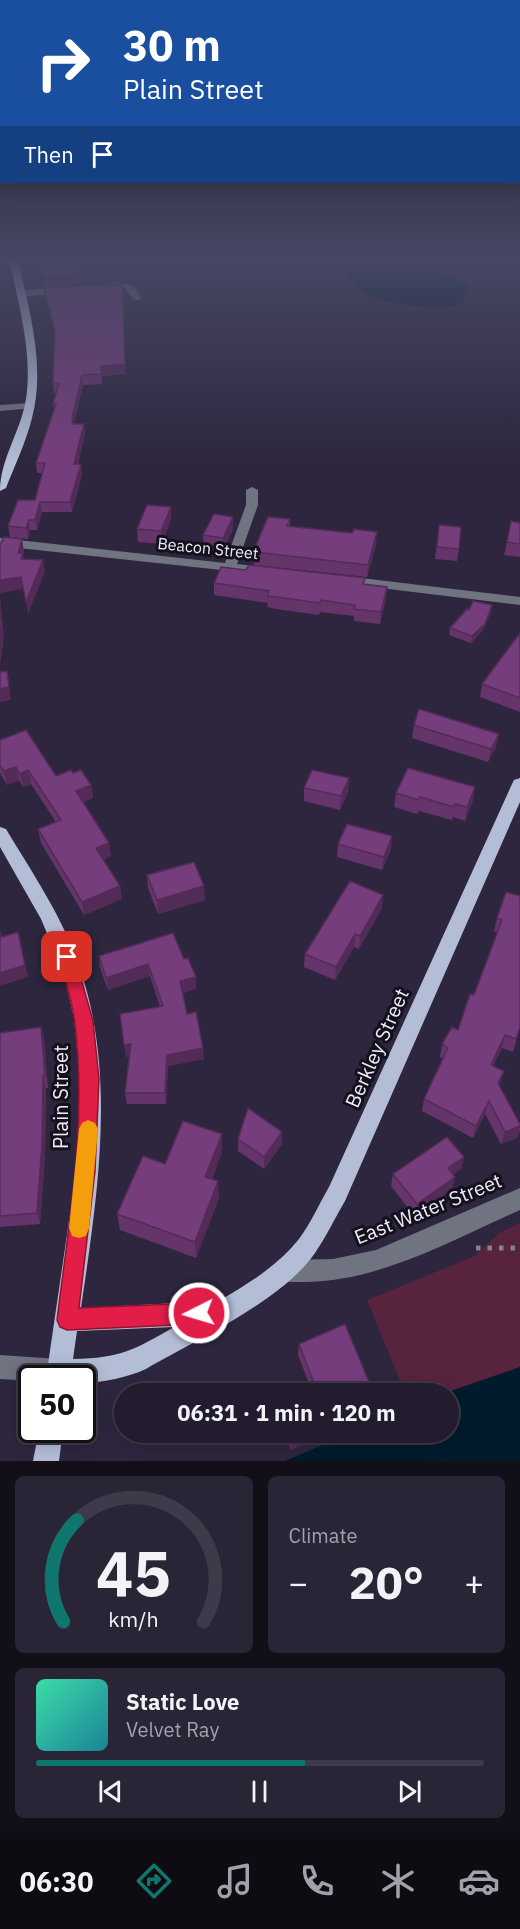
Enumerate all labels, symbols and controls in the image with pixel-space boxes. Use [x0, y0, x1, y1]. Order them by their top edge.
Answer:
text: 30 m [123, 18, 221, 73]
icon: right [24, 24, 102, 102]
text: Plain Street [123, 71, 264, 106]
icon: arrive [86, 138, 119, 171]
text: Then [24, 140, 74, 169]
street label: Beacon Street [157, 533, 259, 563]
pin [41, 931, 92, 982]
icon: arrive [50, 940, 83, 973]
street label: Berkley Street [338, 984, 415, 1112]
street label: Plain Street [47, 1045, 74, 1149]
street label: East Water Street [350, 1167, 506, 1250]
position arrow [167, 1281, 231, 1345]
speed limit sign: 50 [18, 1365, 96, 1443]
text: 06:31 · 1 min · 120 m [177, 1398, 396, 1427]
text: Climate [289, 1522, 357, 1549]
text: 45 [96, 1532, 171, 1613]
text: 20° [349, 1553, 424, 1611]
text: − [289, 1561, 308, 1604]
text: + [464, 1561, 484, 1604]
text: km/h [109, 1605, 159, 1633]
text: Static Love [126, 1687, 239, 1716]
text: Velvet Ray [126, 1716, 219, 1743]
icon: previous [94, 1775, 127, 1808]
icon: pause [243, 1775, 276, 1808]
icon: next [393, 1775, 426, 1808]
icon: directions [133, 1860, 175, 1902]
icon: music [214, 1860, 256, 1902]
icon: phone [296, 1860, 338, 1902]
icon: climate [377, 1860, 419, 1902]
icon: car [458, 1860, 500, 1902]
text: 06:30 [20, 1864, 93, 1899]

